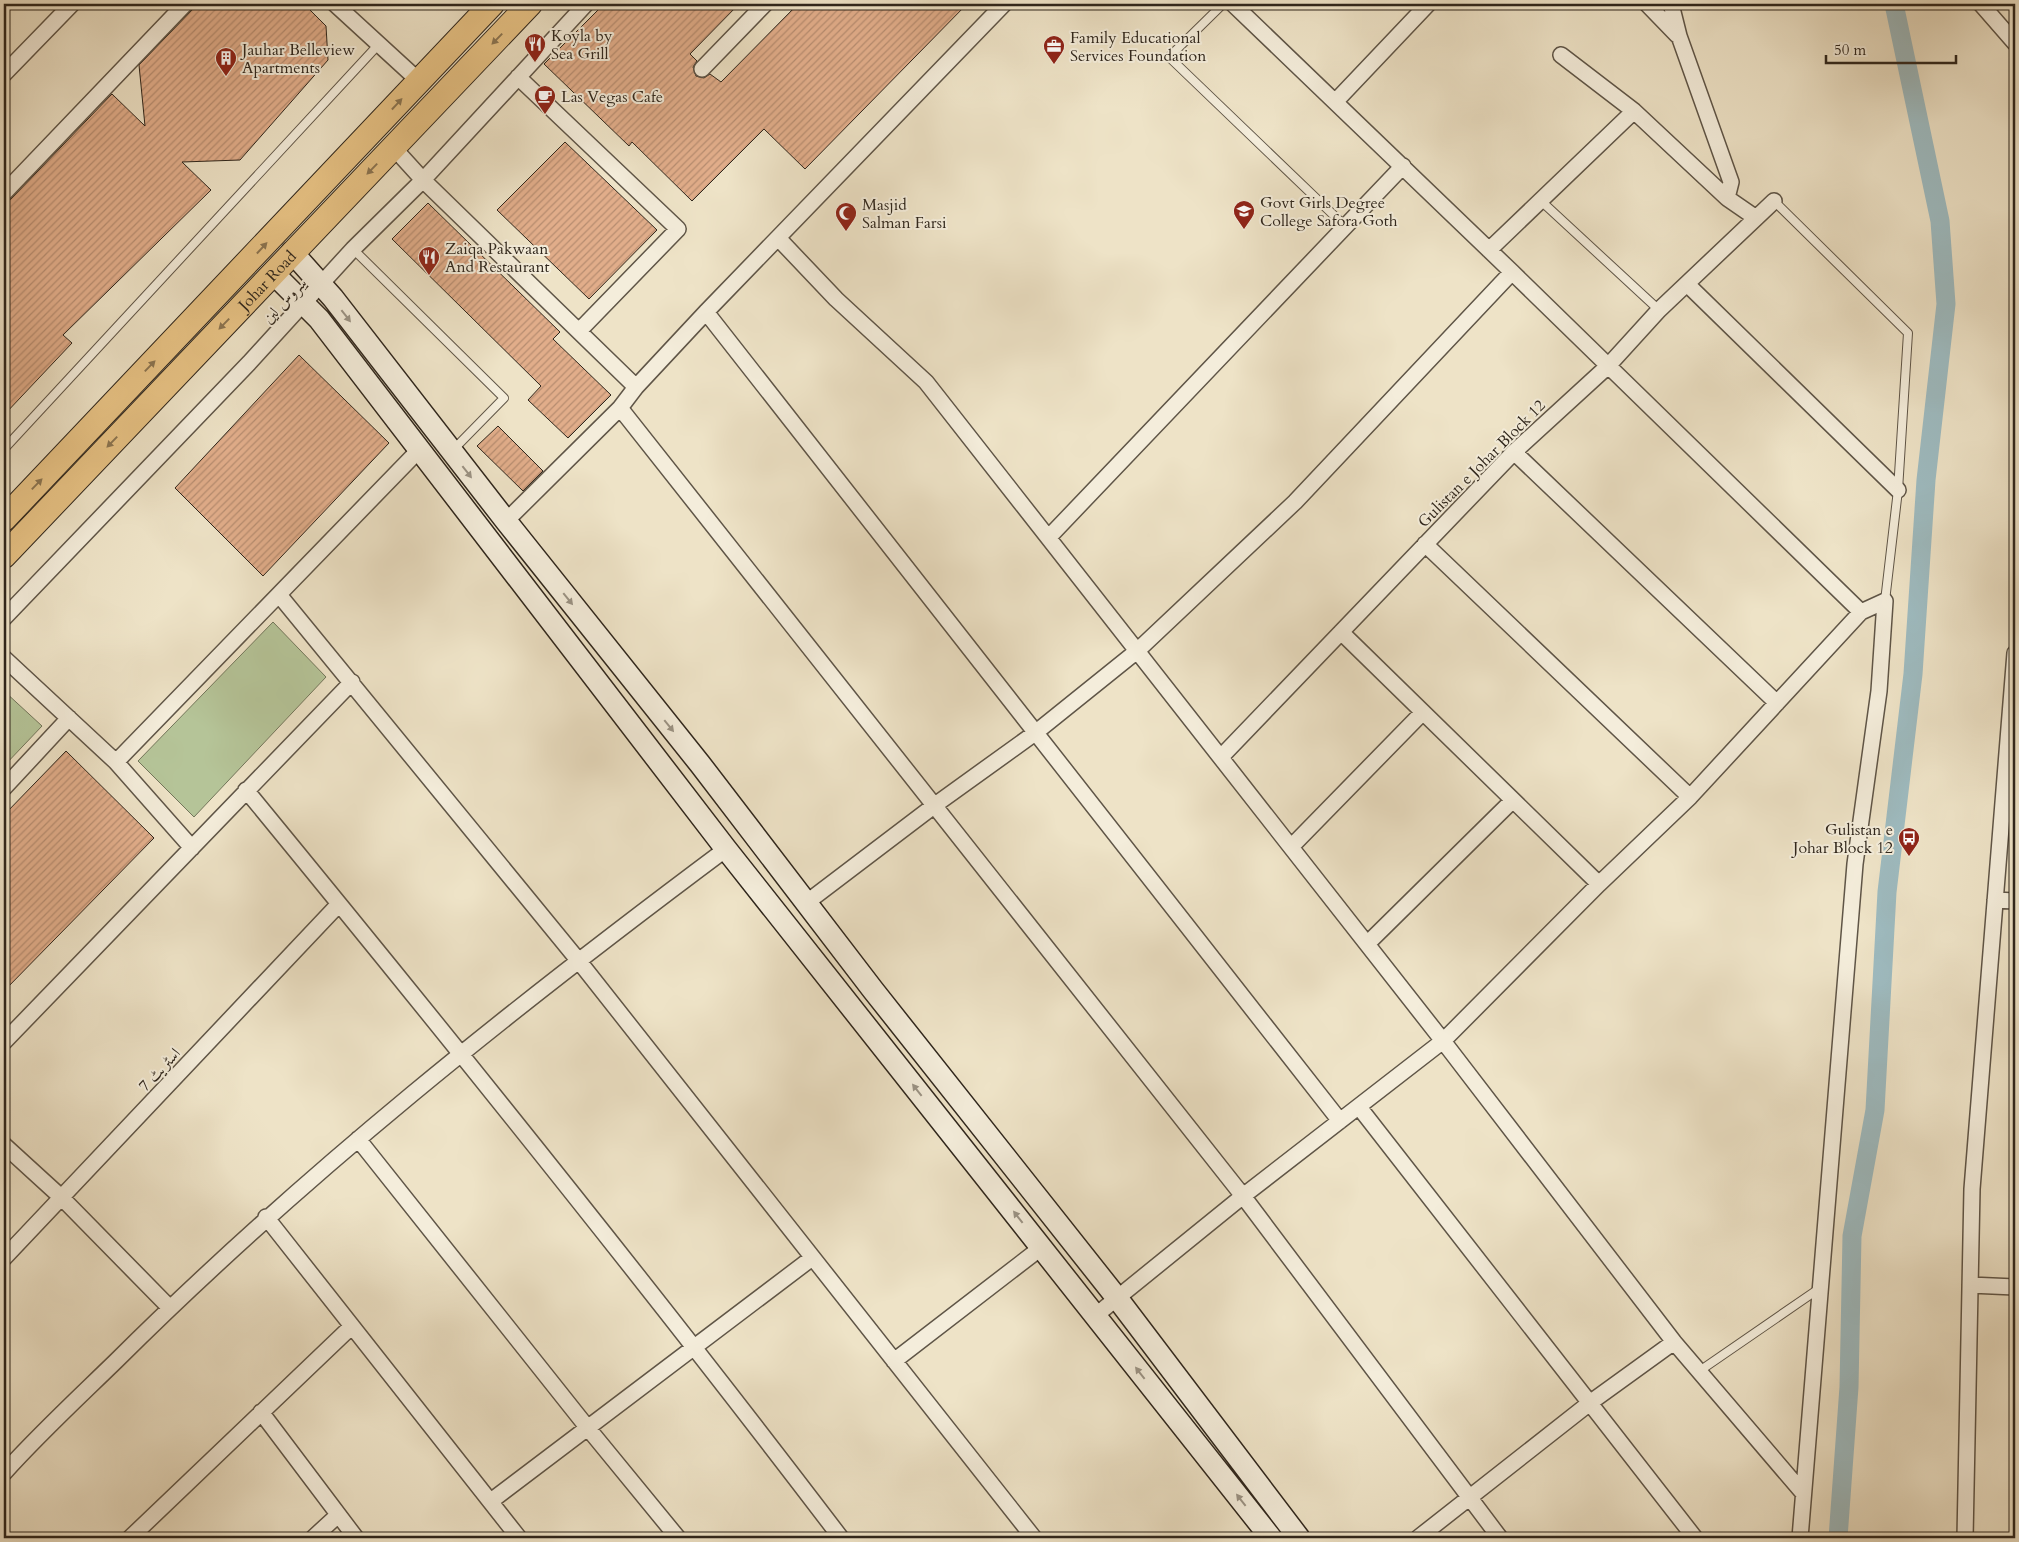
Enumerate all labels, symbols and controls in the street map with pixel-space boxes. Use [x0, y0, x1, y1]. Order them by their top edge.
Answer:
place label: Koyla by Sea Grill [551, 25, 613, 65]
place label: Family Educational Services Foundation [1070, 27, 1206, 67]
restaurant icon: Koyla by Sea Grill [523, 32, 547, 63]
scale bar [1826, 32, 1956, 64]
one-way arrow [491, 33, 503, 45]
office icon: Family Educational Services Foundation [1042, 34, 1066, 65]
place label: Jauhar Belleview Apartments [240, 39, 355, 79]
text: 50 m [1834, 40, 1866, 60]
building icon: Jauhar Belleview Apartments [214, 46, 238, 77]
cafe icon: Las Vegas Cafe [533, 84, 557, 115]
place label: Las Vegas Cafe [561, 86, 663, 108]
one-way arrow [391, 99, 403, 111]
one-way arrow [366, 162, 378, 174]
place label: Govt Girls Degree College Safora Goth [1260, 192, 1398, 232]
place label: Masjid Salman Farsi [862, 194, 947, 234]
school or university icon: Govt Girls Degree College Safora Goth [1232, 199, 1256, 230]
mosque icon: Masjid Salman Farsi [834, 201, 858, 232]
place label: Zaiqa Pakwaan And Restaurant [445, 238, 550, 278]
one-way arrow [256, 243, 268, 255]
restaurant icon: Zaiqa Pakwaan And Restaurant [417, 245, 441, 276]
street label: Johar Road [232, 246, 302, 317]
street label: سروس لین [258, 273, 312, 329]
one-way arrow [341, 309, 352, 322]
one-way arrow [218, 318, 230, 330]
one-way arrow [144, 361, 156, 373]
street label: Gulistan e Johar Block 12 [1413, 395, 1550, 532]
one-way arrow [106, 436, 118, 448]
one-way arrow [462, 465, 473, 478]
one-way arrow [31, 478, 43, 490]
one-way arrow [563, 592, 574, 605]
one-way arrow [664, 719, 675, 732]
place label: Gulistan e Johar Block 12 [1791, 819, 1893, 859]
bus stop icon: Gulistan e Johar Block 12 [1897, 826, 1921, 857]
street label: اسٹریٹ 7 [134, 1043, 186, 1096]
one-way arrow [912, 1084, 923, 1097]
one-way arrow [1013, 1211, 1024, 1224]
one-way arrow [1134, 1367, 1145, 1380]
one-way arrow [1235, 1494, 1246, 1507]

